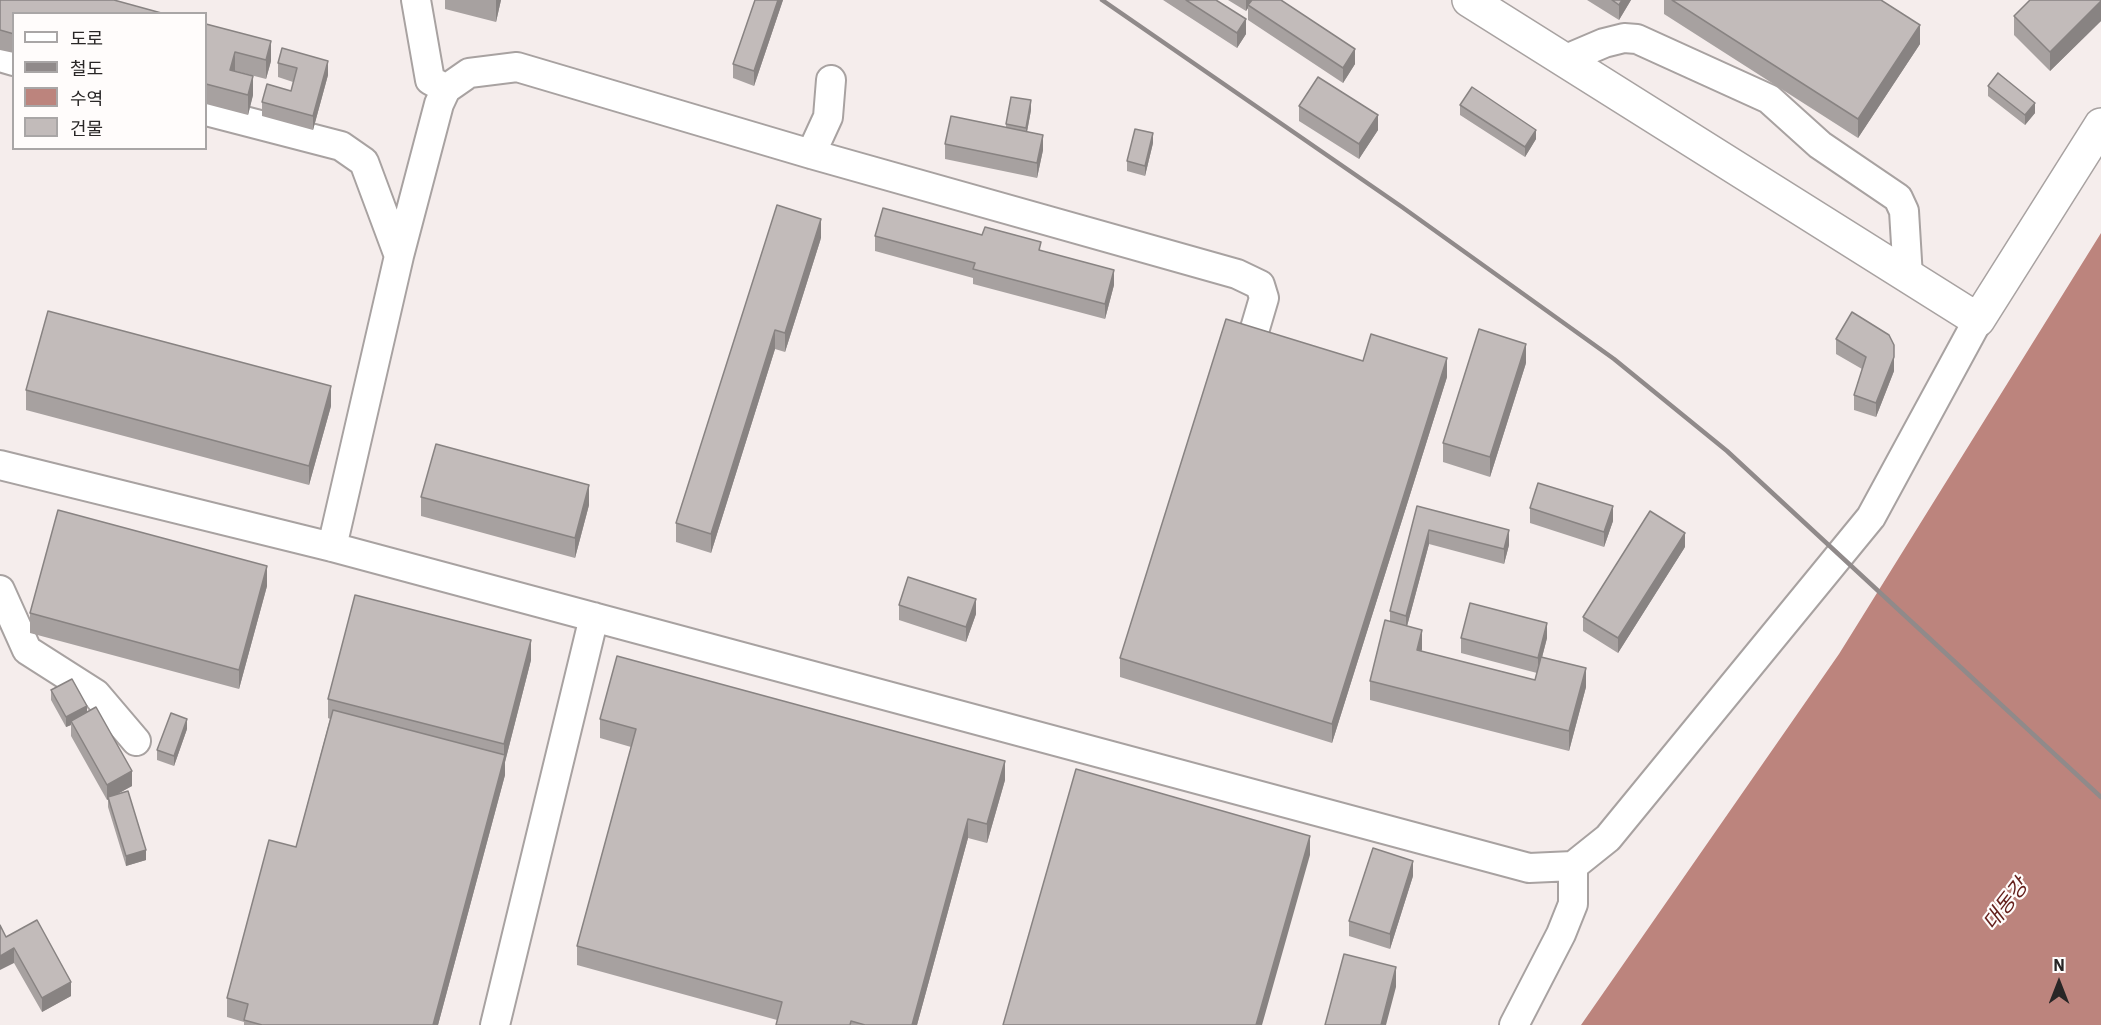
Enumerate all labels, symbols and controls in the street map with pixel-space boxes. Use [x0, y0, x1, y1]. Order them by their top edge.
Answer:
legend [12, 12, 207, 150]
text: 도로 [70, 27, 103, 50]
text: 철도 [70, 57, 103, 80]
text: 수역 [70, 87, 103, 110]
text: 건물 [70, 117, 103, 140]
water label: 대동강 [1978, 874, 2034, 936]
north arrow [2029, 953, 2089, 1013]
text: N [2053, 955, 2065, 975]

